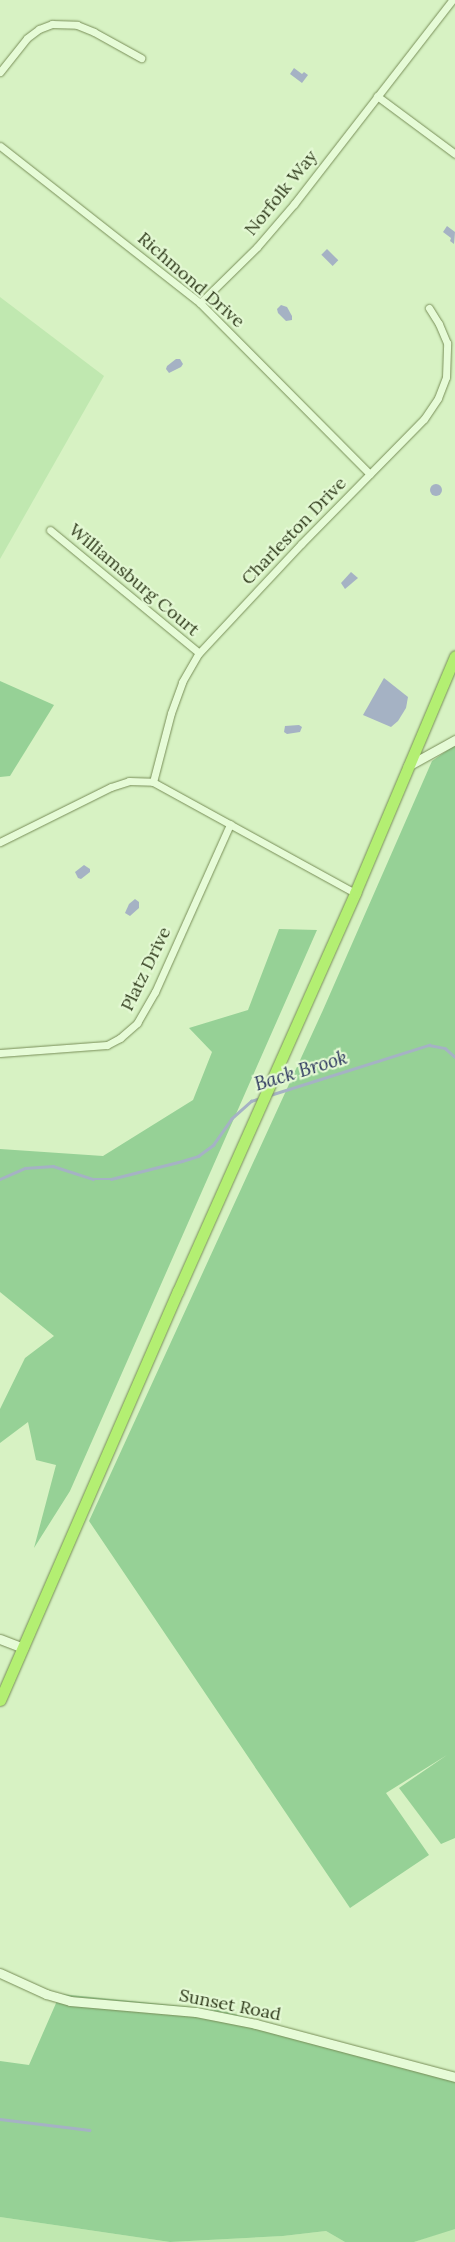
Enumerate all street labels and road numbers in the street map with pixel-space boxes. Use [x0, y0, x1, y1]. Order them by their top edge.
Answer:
street label: Norfolk Way [240, 146, 322, 240]
street label: Richmond Drive [133, 228, 249, 332]
street label: Charleston Drive [237, 473, 351, 589]
street label: Williamsburg Court [64, 519, 204, 641]
street label: Platz Drive [116, 923, 176, 1015]
street label: Sunset Road [177, 1985, 283, 2025]

